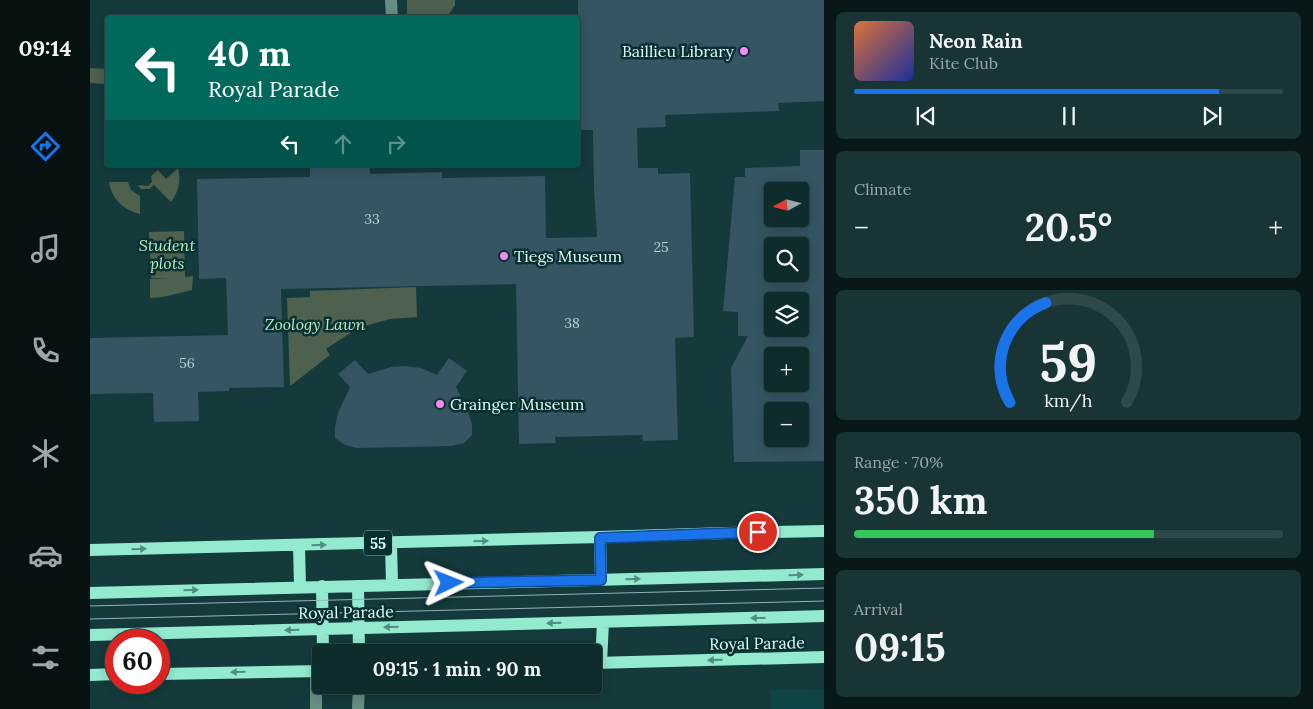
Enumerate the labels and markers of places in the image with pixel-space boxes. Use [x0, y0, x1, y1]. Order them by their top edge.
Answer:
place label: Baillieu Library [622, 41, 735, 61]
marker: Baillieu Library [738, 45, 750, 57]
place label: Tiegs Museum [514, 246, 622, 266]
marker: Tiegs Museum [498, 250, 510, 262]
place label: Grainger Museum [450, 394, 584, 414]
marker: Grainger Museum [434, 398, 446, 410]
pin [737, 511, 779, 553]

